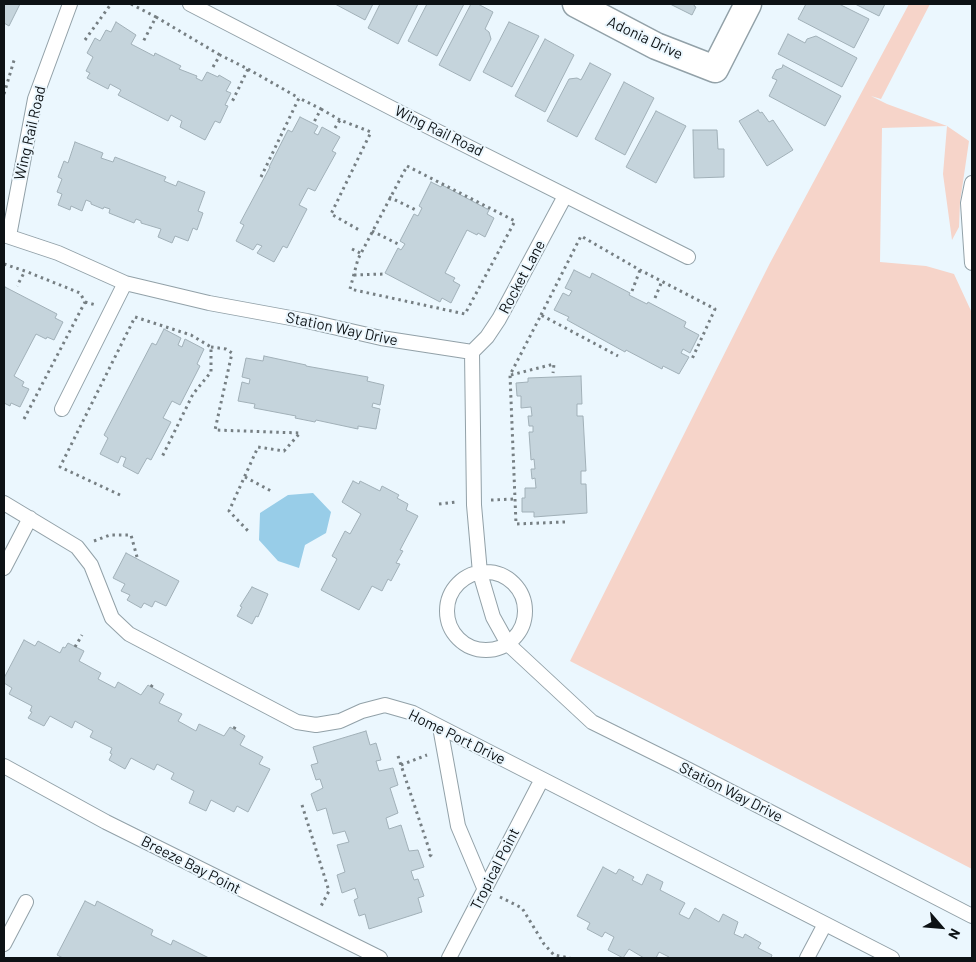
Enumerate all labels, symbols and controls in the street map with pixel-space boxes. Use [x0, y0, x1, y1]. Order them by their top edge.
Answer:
street label: Adonia Drive [604, 13, 686, 63]
street label: Wing Rail Road [10, 84, 50, 182]
street label: Wing Rail Road [392, 102, 486, 160]
street label: Rocket Lane [495, 237, 549, 317]
street label: Station Way Drive [285, 308, 399, 350]
street label: Home Port Drive [406, 706, 508, 768]
street label: Station Way Drive [676, 758, 786, 826]
street label: Tropical Point [467, 825, 523, 913]
street label: Breeze Bay Point [138, 832, 244, 898]
north arrow [916, 902, 966, 952]
text: N [945, 926, 964, 942]

